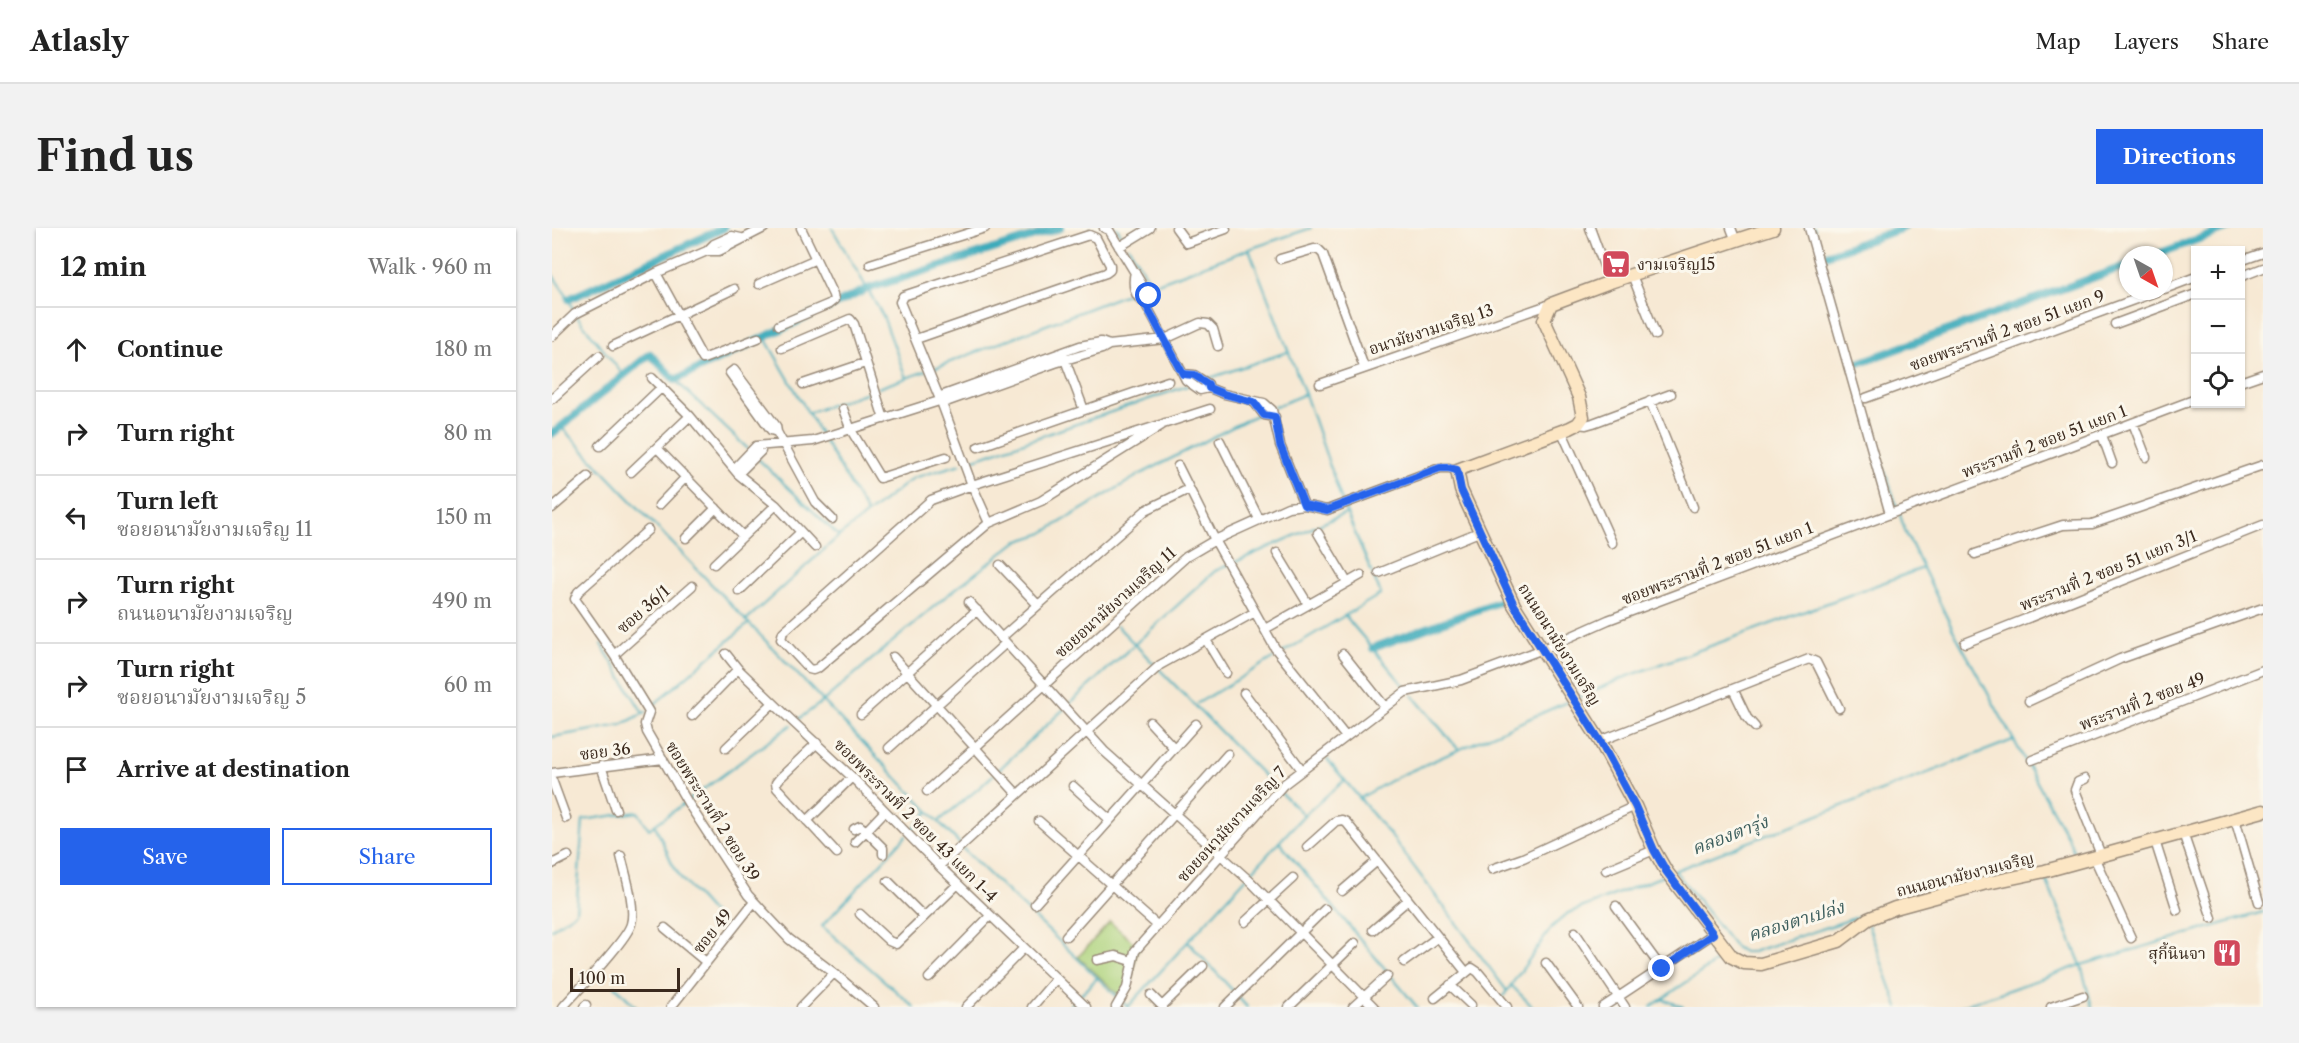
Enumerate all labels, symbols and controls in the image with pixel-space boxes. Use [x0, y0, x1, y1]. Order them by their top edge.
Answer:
text: Atlasly [30, 24, 129, 58]
text: Map [2036, 29, 2081, 54]
text: Layers [2114, 29, 2179, 54]
text: Share [2212, 29, 2269, 54]
button: Directions [2096, 129, 2263, 184]
text: Find us [36, 130, 194, 182]
north arrow [2119, 246, 2173, 300]
map controls [2191, 246, 2245, 408]
button: + [2191, 246, 2245, 300]
supermarket icon: งามเจริญ15 [1600, 248, 1632, 280]
text: 12 min [60, 251, 147, 283]
place label: งามเจริญ15 [1637, 254, 1715, 274]
text: Walk · 960 m [368, 255, 492, 279]
route start [1135, 282, 1161, 308]
street label: ซอยพระรามที่ 2 ซอย 51 แยก 9 [1906, 284, 2107, 375]
street label: อนามัยงามเจริญ 13 [1366, 299, 1496, 359]
button: − [2191, 300, 2245, 354]
icon: ahead [60, 333, 93, 366]
text: Continue [117, 336, 223, 363]
text: 180 m [435, 337, 492, 361]
button: locate [2191, 354, 2245, 408]
street label: พระรามที่ 2 ซอย 51 แยก 1 [1958, 399, 2129, 482]
icon: right [60, 417, 93, 450]
text: Turn right [117, 420, 235, 447]
text: 80 m [444, 421, 492, 445]
text: Turn left [117, 488, 218, 515]
icon: left [60, 501, 93, 534]
text: 150 m [436, 505, 492, 529]
street label: ซอยพระรามที่ 2 ซอย 51 แยก 1 [1618, 516, 1816, 609]
text: ซอยอนามัยงามเจริญ 11 [117, 517, 312, 541]
street label: พระรามที่ 2 ซอย 51 แยก 3/1 [2016, 524, 2200, 615]
street label: ซอยอนามัยงามเจริญ 11 [1050, 542, 1180, 662]
text: Turn right [117, 572, 235, 599]
street label: ถนนอนามัยงามเจริญ [1514, 579, 1606, 709]
street label: ซอย 36/1 [612, 580, 674, 637]
icon: right [60, 585, 93, 618]
text: 490 m [432, 589, 492, 613]
text: ถนนอนามัยงามเจริญ [117, 601, 293, 625]
text: Turn right [117, 656, 235, 683]
street label: พระรามที่ 2 ซอย 49 [2076, 667, 2208, 734]
icon: right [60, 669, 93, 702]
text: 60 m [444, 673, 492, 697]
text: ซอยอนามัยงามเจริญ 5 [117, 685, 306, 709]
street label: ซอยพระรามที่ 2 ซอย 43 แยก 1-4 [830, 734, 1002, 906]
street label: ซอยพระรามที่ 2 ซอย 39 [662, 737, 765, 885]
street label: ซอย 36 [578, 738, 632, 764]
icon: arrive [60, 753, 93, 786]
text: Arrive at destination [117, 756, 350, 783]
street label: ซอยอนามัยงามเจริญ 7 [1172, 762, 1290, 886]
water label: คลองตารุ่ง [1689, 810, 1773, 861]
button: Save [60, 828, 270, 885]
button: Share [282, 828, 492, 885]
street label: ถนนอนามัยงามเจริญ [1894, 847, 2036, 901]
water label: คลองตาเปล่ง [1745, 896, 1848, 946]
street label: ซอย 49 [688, 905, 736, 957]
restaurant icon: สุกี้นินจา [2211, 937, 2243, 969]
place label: สุกี้นินจา [2148, 942, 2206, 965]
route end [1648, 955, 1674, 981]
scale bar [570, 965, 680, 992]
text: 100 m [579, 968, 625, 988]

